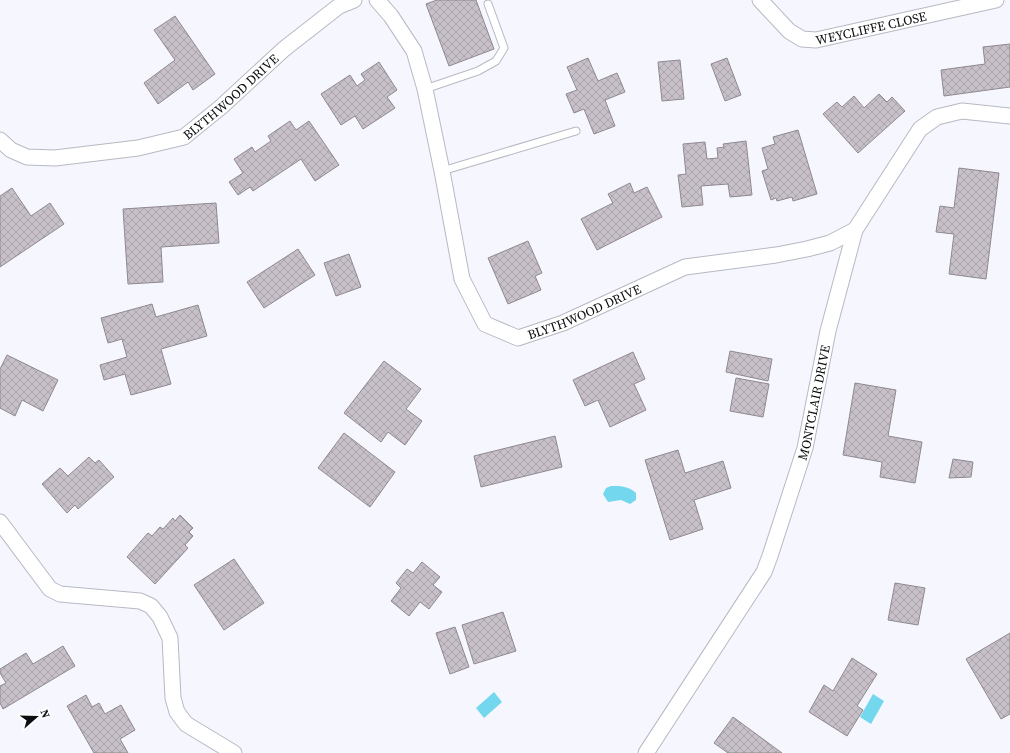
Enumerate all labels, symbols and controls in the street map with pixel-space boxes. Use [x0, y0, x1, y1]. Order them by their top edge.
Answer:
street label: WEYCLIFFE CLOSE [814, 8, 928, 49]
street label: BLYTHWOOD DRIVE [180, 50, 282, 143]
street label: BLYTHWOOD DRIVE [525, 280, 644, 343]
street label: MONTCLAIR DRIVE [794, 343, 834, 462]
north arrow [16, 697, 56, 737]
text: N [37, 707, 53, 720]

